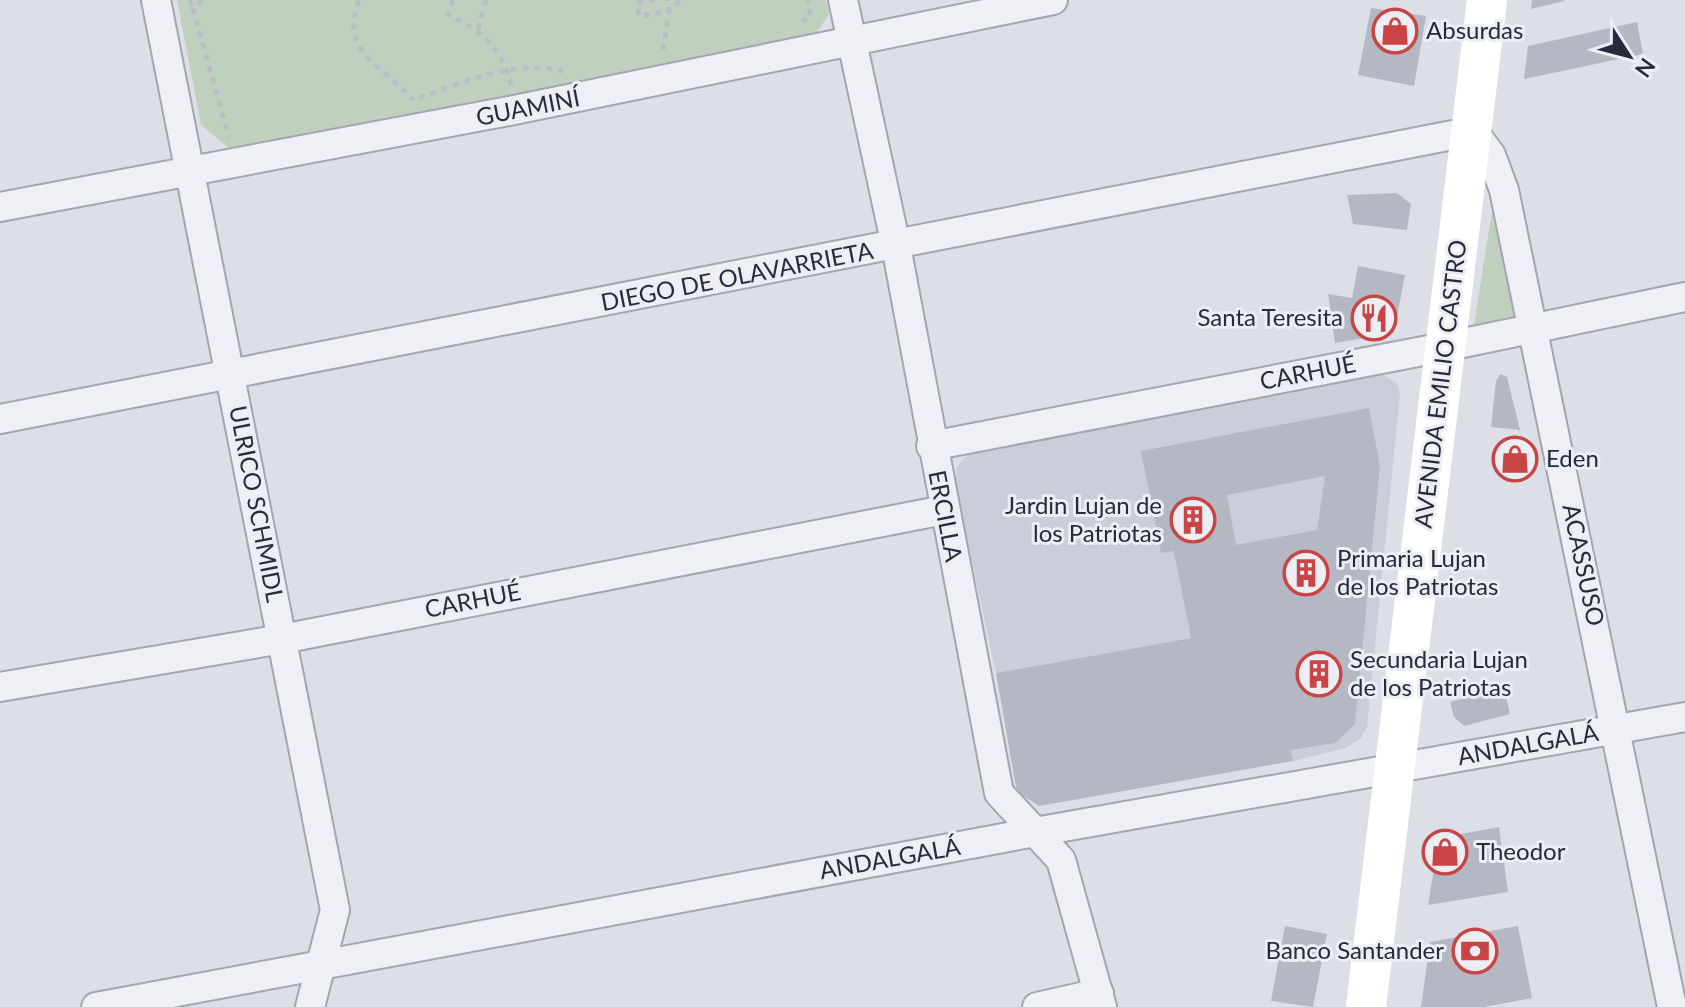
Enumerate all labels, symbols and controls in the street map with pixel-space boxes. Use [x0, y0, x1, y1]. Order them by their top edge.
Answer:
shop icon: Absurdas [1371, 7, 1419, 55]
place label: Absurdas [1426, 15, 1523, 44]
north arrow [1589, 16, 1669, 96]
text: N [1630, 53, 1661, 83]
street label: GUAMINÍ [473, 82, 583, 131]
street label: DIEGO DE OLAVARRIETA [598, 235, 876, 316]
street label: AVENIDA EMILIO CASTRO [1407, 238, 1472, 530]
restaurant icon: Santa Teresita [1350, 294, 1398, 342]
place label: Santa Teresita [1198, 302, 1343, 331]
street label: CARHUÉ [1257, 348, 1358, 395]
street label: ULRICO SCHMIDL [224, 403, 291, 605]
shop icon: Eden [1491, 435, 1539, 483]
place label: Eden [1546, 443, 1599, 472]
street label: ERCILLA [923, 468, 970, 565]
place label: Jardin Lujan de los Patriotas [1005, 490, 1162, 547]
building icon: Jardin Lujan de los Patriotas [1169, 496, 1217, 544]
street label: ACASSUSO [1557, 501, 1612, 628]
place label: Primaria Lujan de los Patriotas [1337, 543, 1498, 600]
building icon: Primaria Lujan de los Patriotas [1282, 549, 1330, 597]
street label: CARHUÉ [422, 576, 523, 623]
place label: Secundaria Lujan de los Patriotas [1350, 644, 1528, 701]
building icon: Secundaria Lujan de los Patriotas [1295, 650, 1343, 698]
street label: ANDALGALÁ [1455, 717, 1601, 770]
shop icon: Theodor [1421, 828, 1469, 876]
street label: ANDALGALÁ [817, 831, 963, 884]
place label: Theodor [1476, 836, 1566, 865]
bank icon: Banco Santander [1451, 927, 1499, 975]
place label: Banco Santander [1266, 935, 1444, 964]

